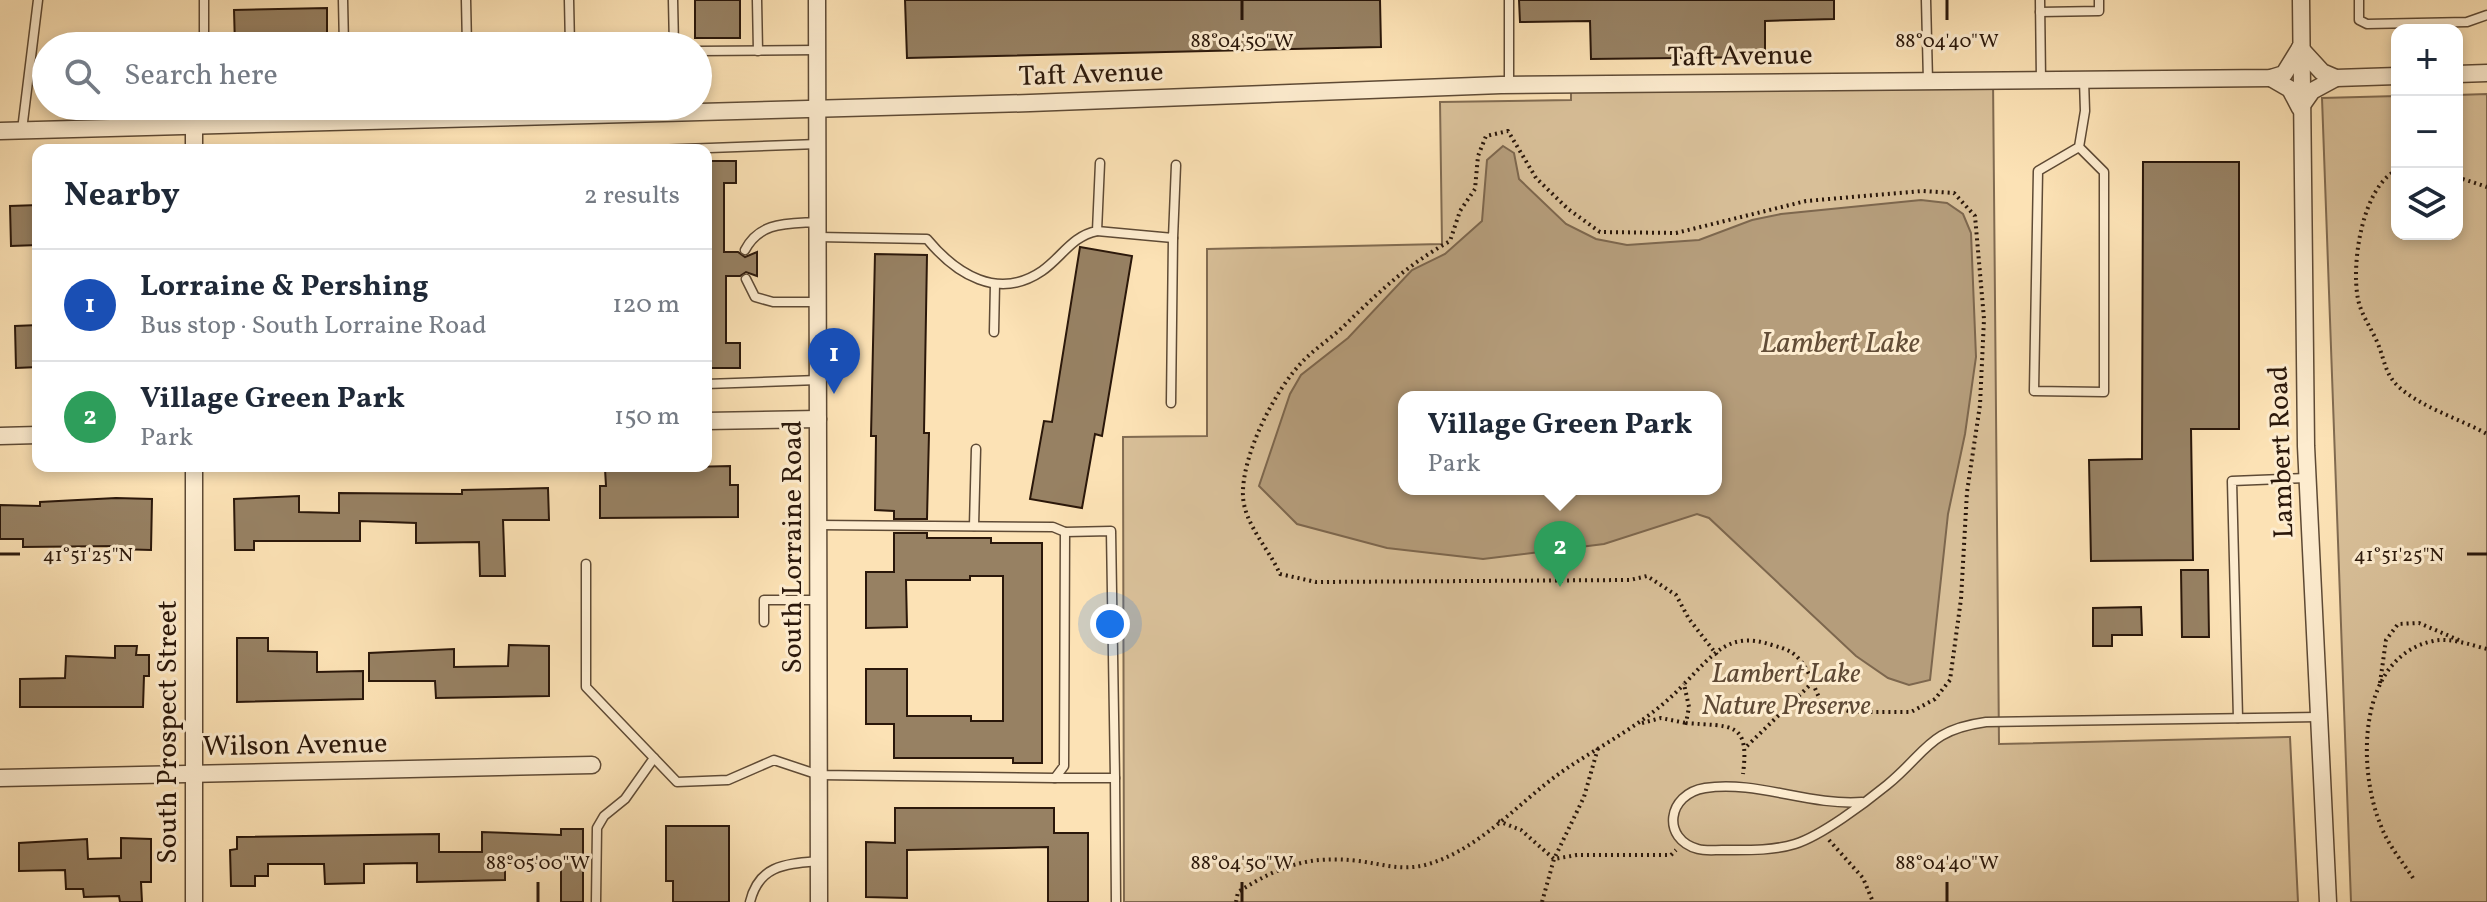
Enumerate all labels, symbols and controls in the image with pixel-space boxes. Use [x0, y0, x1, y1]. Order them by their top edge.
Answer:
map controls [2391, 24, 2463, 240]
button: + [2391, 24, 2463, 96]
text: 88°04'50"W [1191, 28, 1293, 56]
text: 88°04'40"W [1895, 28, 1999, 56]
search box [32, 32, 712, 120]
street label: Taft Avenue [1667, 36, 1813, 78]
street label: Taft Avenue [1018, 53, 1164, 97]
icon: search [60, 54, 104, 98]
text: Search here [124, 55, 278, 97]
button: − [2391, 96, 2463, 168]
button: layers [2391, 168, 2463, 240]
text: Nearby [64, 173, 180, 220]
text: 2 results [584, 178, 680, 214]
text: Lorraine & Pershing [140, 266, 429, 308]
text: 1 [85, 287, 95, 323]
text: 120 m [612, 287, 680, 323]
text: Bus stop · South Lorraine Road [140, 308, 487, 344]
water label: Lambert Lake [1760, 323, 1920, 365]
pin: 1 [808, 328, 860, 394]
street label: Lambert Road [2259, 365, 2305, 539]
text: Village Green Park [140, 378, 405, 420]
popup [1398, 391, 1722, 495]
text: 2 [83, 399, 97, 435]
text: 150 m [614, 399, 680, 435]
text: Village Green Park [1428, 404, 1692, 446]
text: Park [140, 420, 193, 456]
street label: South Lorraine Road [774, 420, 813, 674]
text: Park [1428, 446, 1481, 482]
pin: 2 [1534, 521, 1586, 587]
text: 41°51'25"N [43, 542, 133, 570]
text: 41°51'25"N [2354, 542, 2444, 570]
street label: South Prospect Street [149, 600, 188, 864]
your location [1090, 604, 1130, 644]
park label: Lambert Lake Nature Preserve [1701, 655, 1871, 726]
street label: Wilson Avenue [202, 725, 388, 767]
text: 88°05'00"W [486, 850, 590, 878]
text: 88°04'50"W [1191, 850, 1293, 878]
text: 88°04'40"W [1895, 850, 1999, 878]

